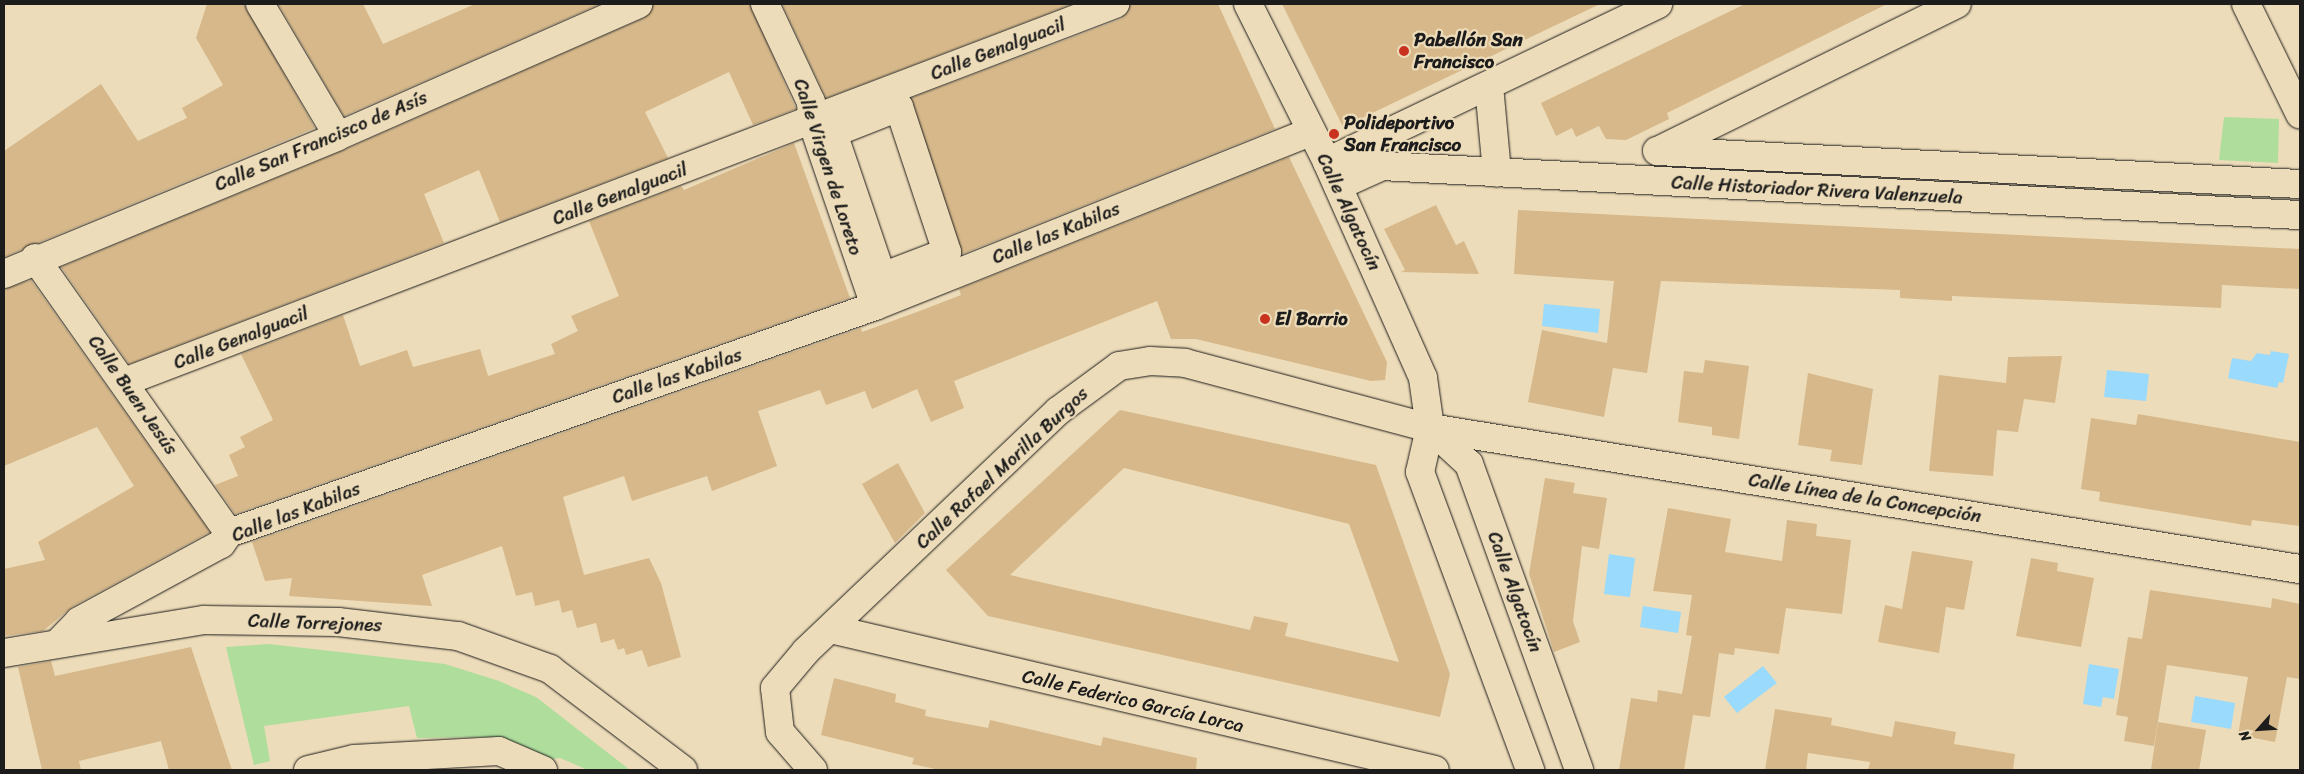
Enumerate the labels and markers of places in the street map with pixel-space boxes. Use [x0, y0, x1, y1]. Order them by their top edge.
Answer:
place label: Pabellón San Francisco [1414, 29, 1523, 73]
marker: Pabellón San Francisco [1398, 45, 1410, 57]
place label: Polideportivo San Francisco [1344, 112, 1461, 156]
marker: Polideportivo San Francisco [1328, 128, 1340, 140]
place label: El Barrio [1275, 308, 1348, 330]
marker: El Barrio [1259, 313, 1271, 325]

